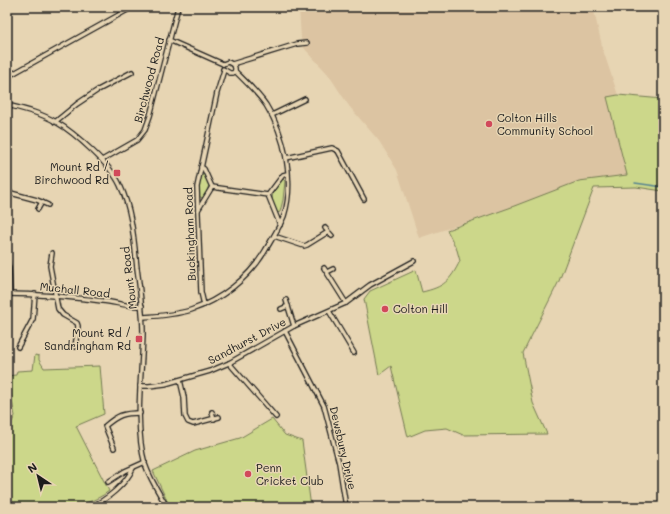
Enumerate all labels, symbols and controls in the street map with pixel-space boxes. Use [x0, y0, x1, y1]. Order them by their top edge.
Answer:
street label: Birchwood Road [130, 35, 167, 124]
place label: Colton Hills Community School [497, 110, 593, 138]
marker: Colton Hills Community School [484, 119, 494, 129]
place label: Mount Rd / Birchwood Rd [35, 159, 109, 187]
marker: Mount Rd / Birchwood Rd [112, 168, 122, 178]
street label: Buckingham Road [180, 187, 199, 281]
street label: Mount Road [117, 246, 140, 310]
street label: Muchall Road [39, 278, 111, 301]
place label: Colton Hill [393, 301, 448, 316]
marker: Colton Hill [380, 304, 390, 314]
street label: Sandhurst Drive [205, 314, 289, 368]
place label: Mount Rd / Sandringham Rd [44, 325, 131, 353]
marker: Mount Rd / Sandringham Rd [134, 334, 144, 344]
street label: Dewsbury Drive [327, 405, 360, 491]
north arrow [18, 456, 58, 496]
text: N [24, 459, 40, 476]
place label: Penn Cricket Club [256, 460, 324, 488]
marker: Penn Cricket Club [243, 469, 253, 479]

